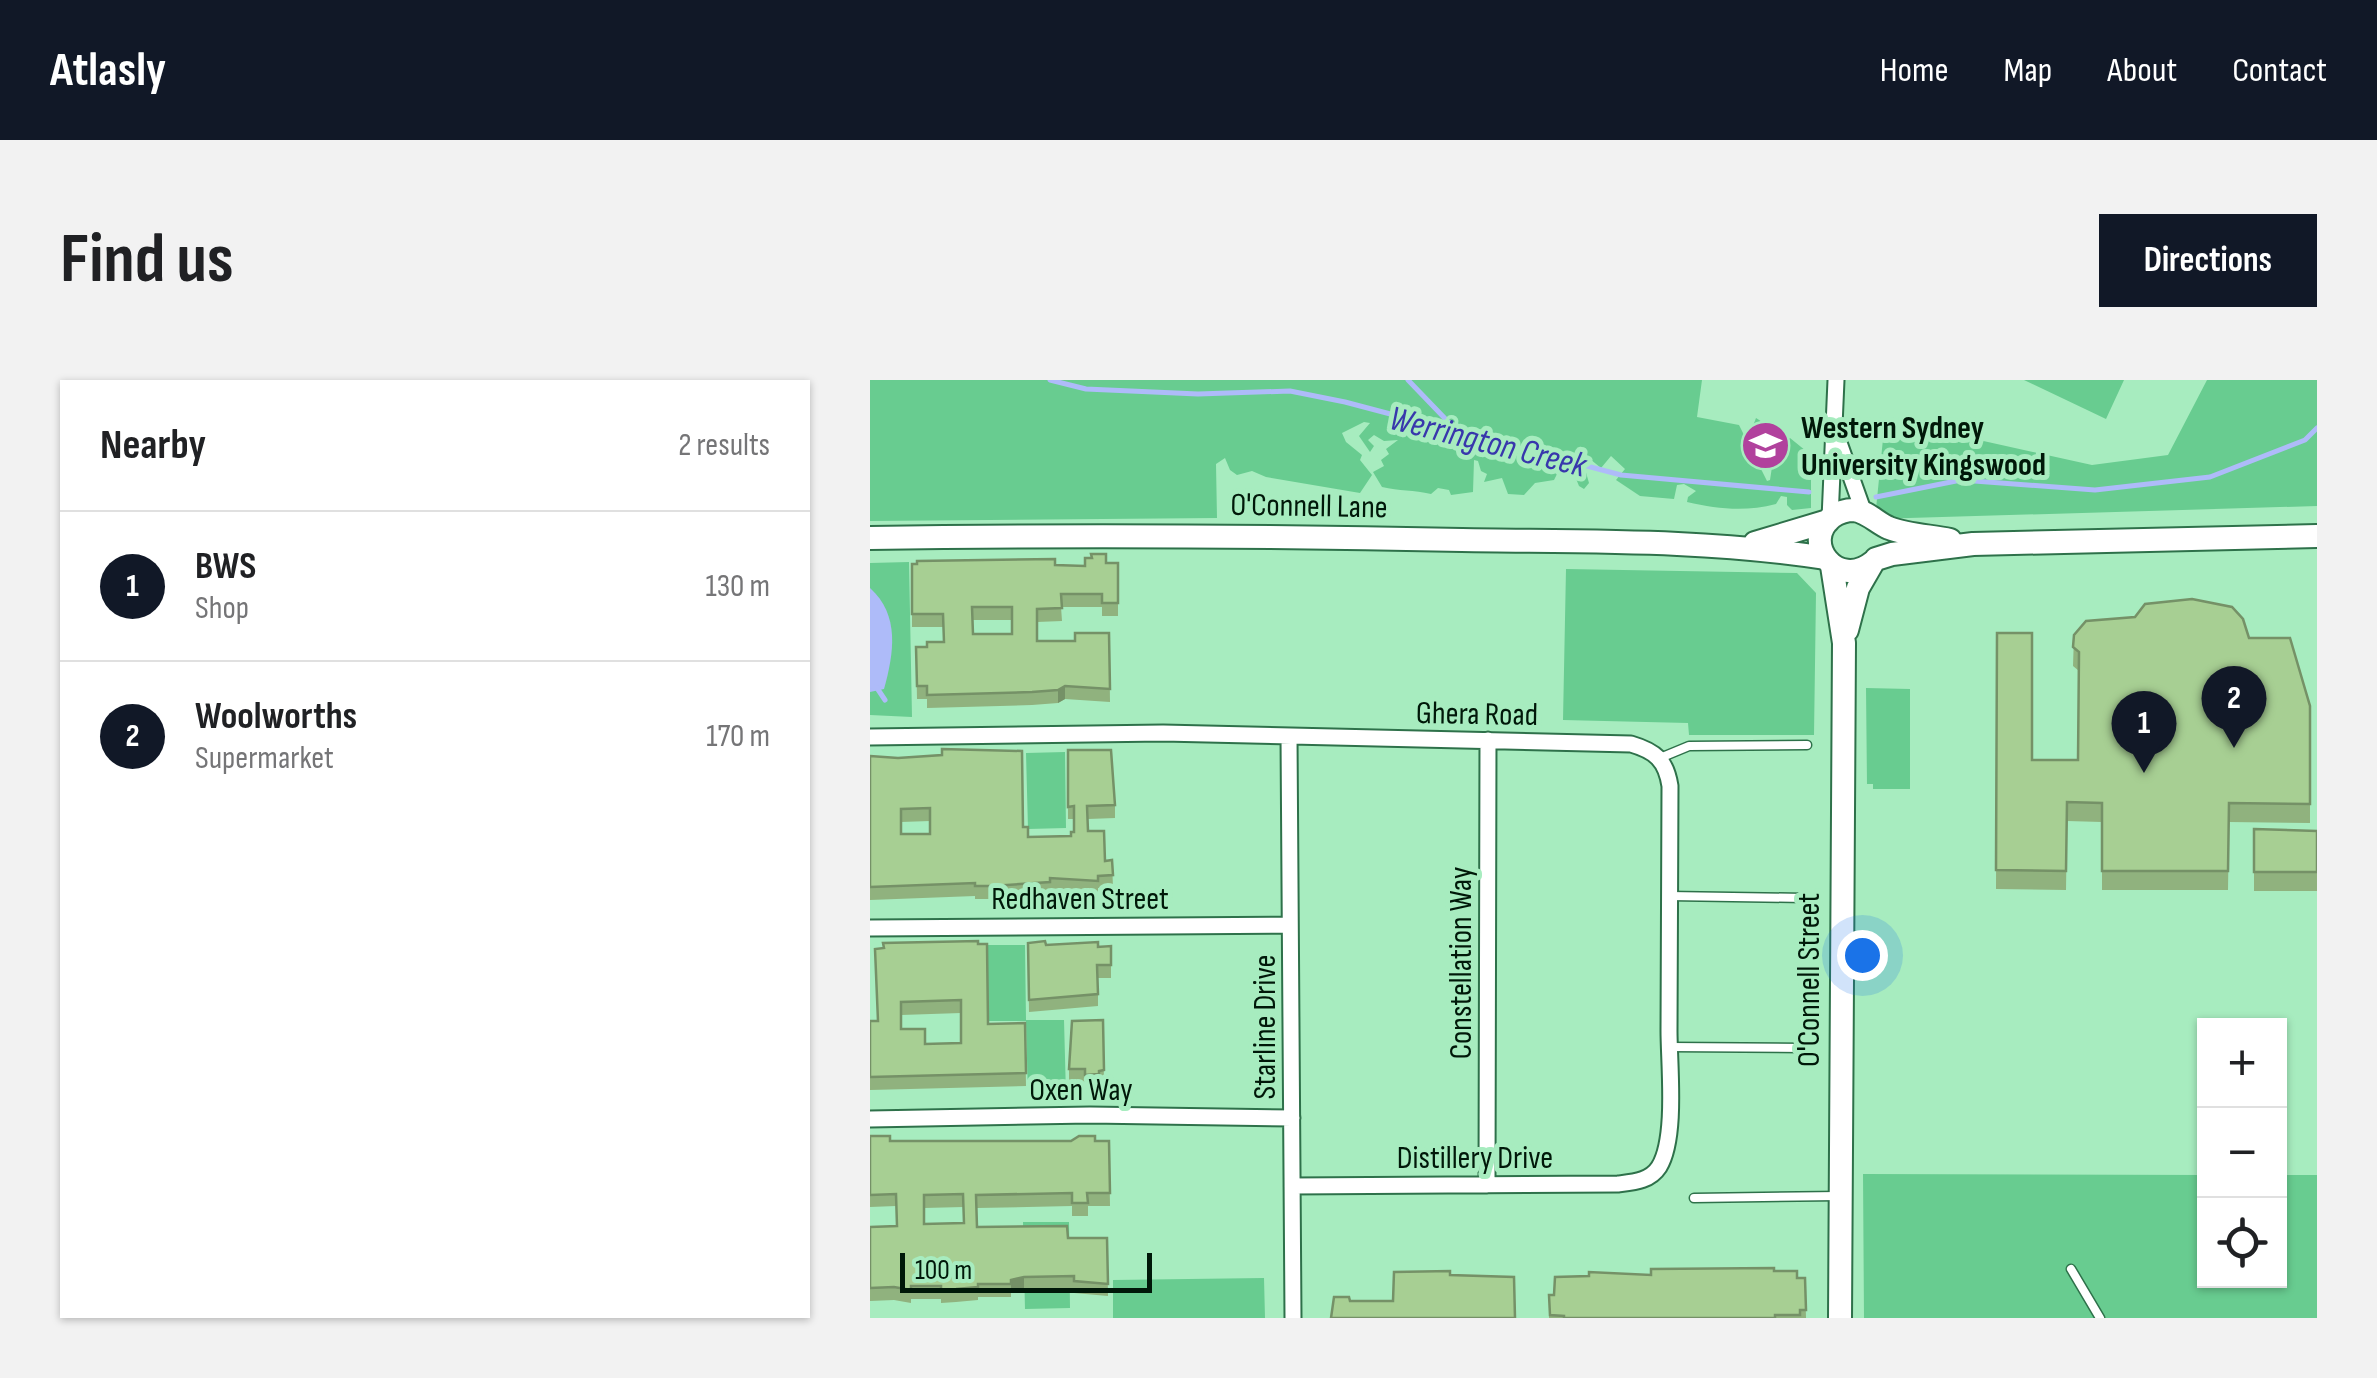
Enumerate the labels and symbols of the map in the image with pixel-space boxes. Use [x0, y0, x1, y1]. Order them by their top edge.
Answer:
water label: Werrington Creek [1385, 397, 1591, 488]
place label: Western Sydney University Kingswood [1801, 409, 2046, 485]
school or university icon: Western Sydney University Kingswood [1740, 419, 1792, 471]
street label: O'Connell Lane [1230, 486, 1388, 527]
pin: 2 [2202, 666, 2266, 748]
pin: 1 [2112, 690, 2176, 773]
street label: Ghera Road [1416, 694, 1538, 735]
street label: Constellation Way [1442, 867, 1481, 1059]
street label: Redhaven Street [991, 880, 1169, 919]
street label: O'Connell Street [1790, 893, 1829, 1067]
your location [1837, 930, 1888, 981]
street label: Starline Drive [1246, 955, 1285, 1099]
street label: Oxen Way [1029, 1071, 1133, 1110]
street label: Distillery Drive [1397, 1139, 1553, 1178]
scale bar [900, 1248, 1152, 1293]

